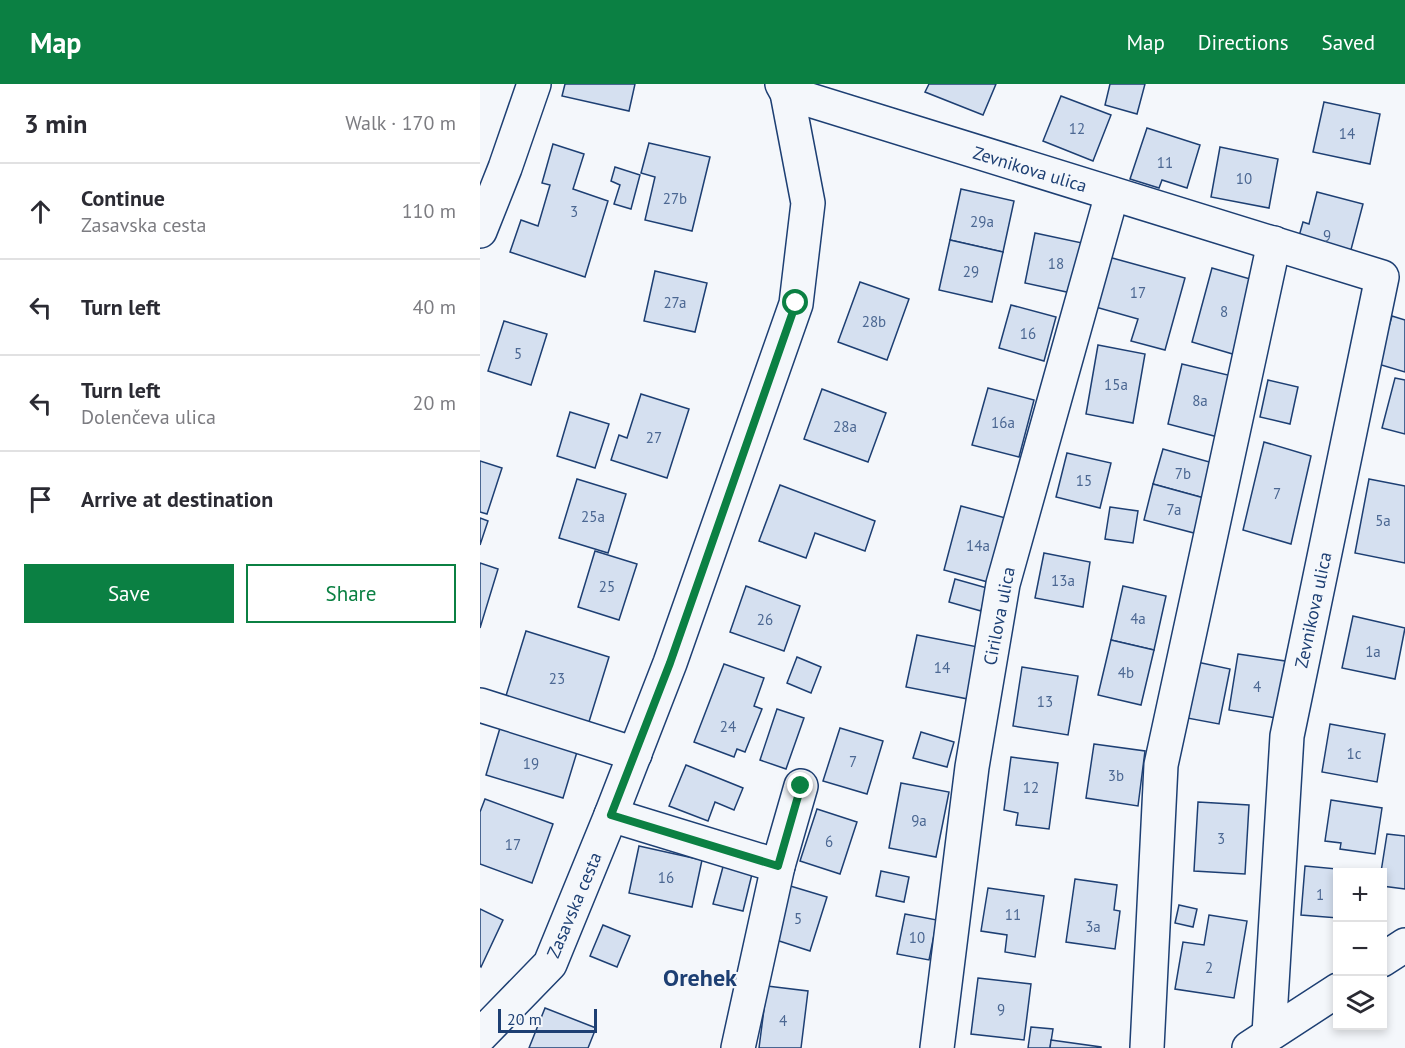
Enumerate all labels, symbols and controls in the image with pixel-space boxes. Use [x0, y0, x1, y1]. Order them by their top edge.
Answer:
text: Map [30, 24, 81, 61]
text: Map [1126, 29, 1165, 56]
text: Directions [1198, 29, 1289, 56]
text: Saved [1322, 29, 1375, 56]
text: 3 min [24, 107, 87, 140]
text: Walk · 170 m [345, 110, 456, 136]
house number: 12 [1069, 119, 1085, 138]
house number: 14 [1339, 124, 1355, 143]
street label: Zevnikova ulica [970, 141, 1090, 197]
house number: 11 [1157, 153, 1173, 172]
house number: 10 [1236, 169, 1252, 188]
text: Continue [81, 184, 165, 212]
house number: 27b [663, 189, 687, 208]
icon: ahead [24, 195, 57, 228]
text: 110 m [402, 198, 456, 224]
house number: 3 [570, 202, 578, 221]
text: Zasavska cesta [81, 212, 206, 238]
house number: 29a [970, 212, 994, 231]
house number: 9 [1323, 226, 1331, 245]
house number: 18 [1048, 254, 1064, 273]
house number: 29 [963, 262, 979, 281]
house number: 17 [1130, 283, 1146, 302]
route start [782, 289, 808, 315]
icon: left [24, 291, 57, 324]
text: Turn left [81, 293, 161, 321]
house number: 27a [663, 293, 687, 312]
text: 40 m [413, 294, 456, 320]
house number: 8 [1220, 302, 1228, 321]
house number: 28b [862, 312, 886, 331]
house number: 16 [1020, 324, 1036, 343]
house number: 5 [514, 344, 522, 363]
house number: 15a [1104, 375, 1128, 394]
text: Turn left [81, 376, 161, 404]
icon: left [24, 387, 57, 420]
text: 20 m [413, 390, 456, 416]
house number: 8a [1192, 391, 1208, 410]
text: Dolenčeva ulica [81, 404, 216, 430]
house number: 16a [991, 413, 1015, 432]
house number: 28a [833, 417, 857, 436]
house number: 27 [646, 428, 662, 447]
house number: 7b [1175, 464, 1191, 483]
house number: 15 [1076, 471, 1092, 490]
icon: arrive [24, 483, 57, 516]
house number: 7 [1273, 484, 1281, 503]
text: Arrive at destination [81, 485, 273, 513]
house number: 7a [1167, 500, 1181, 519]
house number: 25a [581, 507, 605, 526]
house number: 5a [1375, 511, 1391, 530]
house number: 14a [966, 536, 990, 555]
street label: Zevnikova ulica [1289, 550, 1337, 670]
button: Save [24, 564, 234, 623]
button: Share [246, 564, 456, 623]
street label: Cirilova ulica [978, 565, 1020, 667]
house number: 13a [1051, 571, 1075, 590]
house number: 25 [599, 577, 615, 596]
house number: 4a [1130, 609, 1146, 628]
house number: 26 [757, 610, 773, 629]
house number: 1a [1365, 642, 1381, 661]
house number: 14 [934, 658, 950, 677]
house number: 4b [1118, 663, 1134, 682]
house number: 23 [549, 669, 565, 688]
house number: 4 [1253, 677, 1261, 696]
house number: 13 [1037, 692, 1053, 711]
house number: 24 [720, 717, 736, 736]
house number: 1c [1347, 744, 1362, 763]
house number: 7 [849, 752, 857, 771]
house number: 19 [523, 754, 539, 773]
house number: 3b [1108, 766, 1124, 785]
route end [787, 772, 813, 798]
house number: 12 [1023, 778, 1039, 797]
house number: 9a [911, 811, 927, 830]
house number: 3 [1217, 829, 1225, 848]
house number: 6 [825, 832, 833, 851]
house number: 17 [505, 835, 521, 854]
street label: Zasavska cesta [541, 849, 607, 961]
house number: 16 [658, 868, 674, 887]
map controls [1333, 868, 1387, 1030]
button: + [1333, 868, 1387, 922]
house number: 1 [1316, 885, 1324, 904]
house number: 11 [1005, 905, 1021, 924]
house number: 5 [794, 909, 802, 928]
house number: 3a [1085, 917, 1101, 936]
button: − [1333, 922, 1387, 976]
house number: 10 [909, 928, 925, 947]
house number: 2 [1205, 958, 1213, 977]
district label: Orehek [663, 962, 737, 993]
button: layers [1333, 976, 1387, 1030]
house number: 9 [997, 1000, 1005, 1019]
scale bar [498, 1006, 597, 1034]
text: 20 m [507, 1009, 542, 1029]
house number: 4 [779, 1011, 787, 1030]

